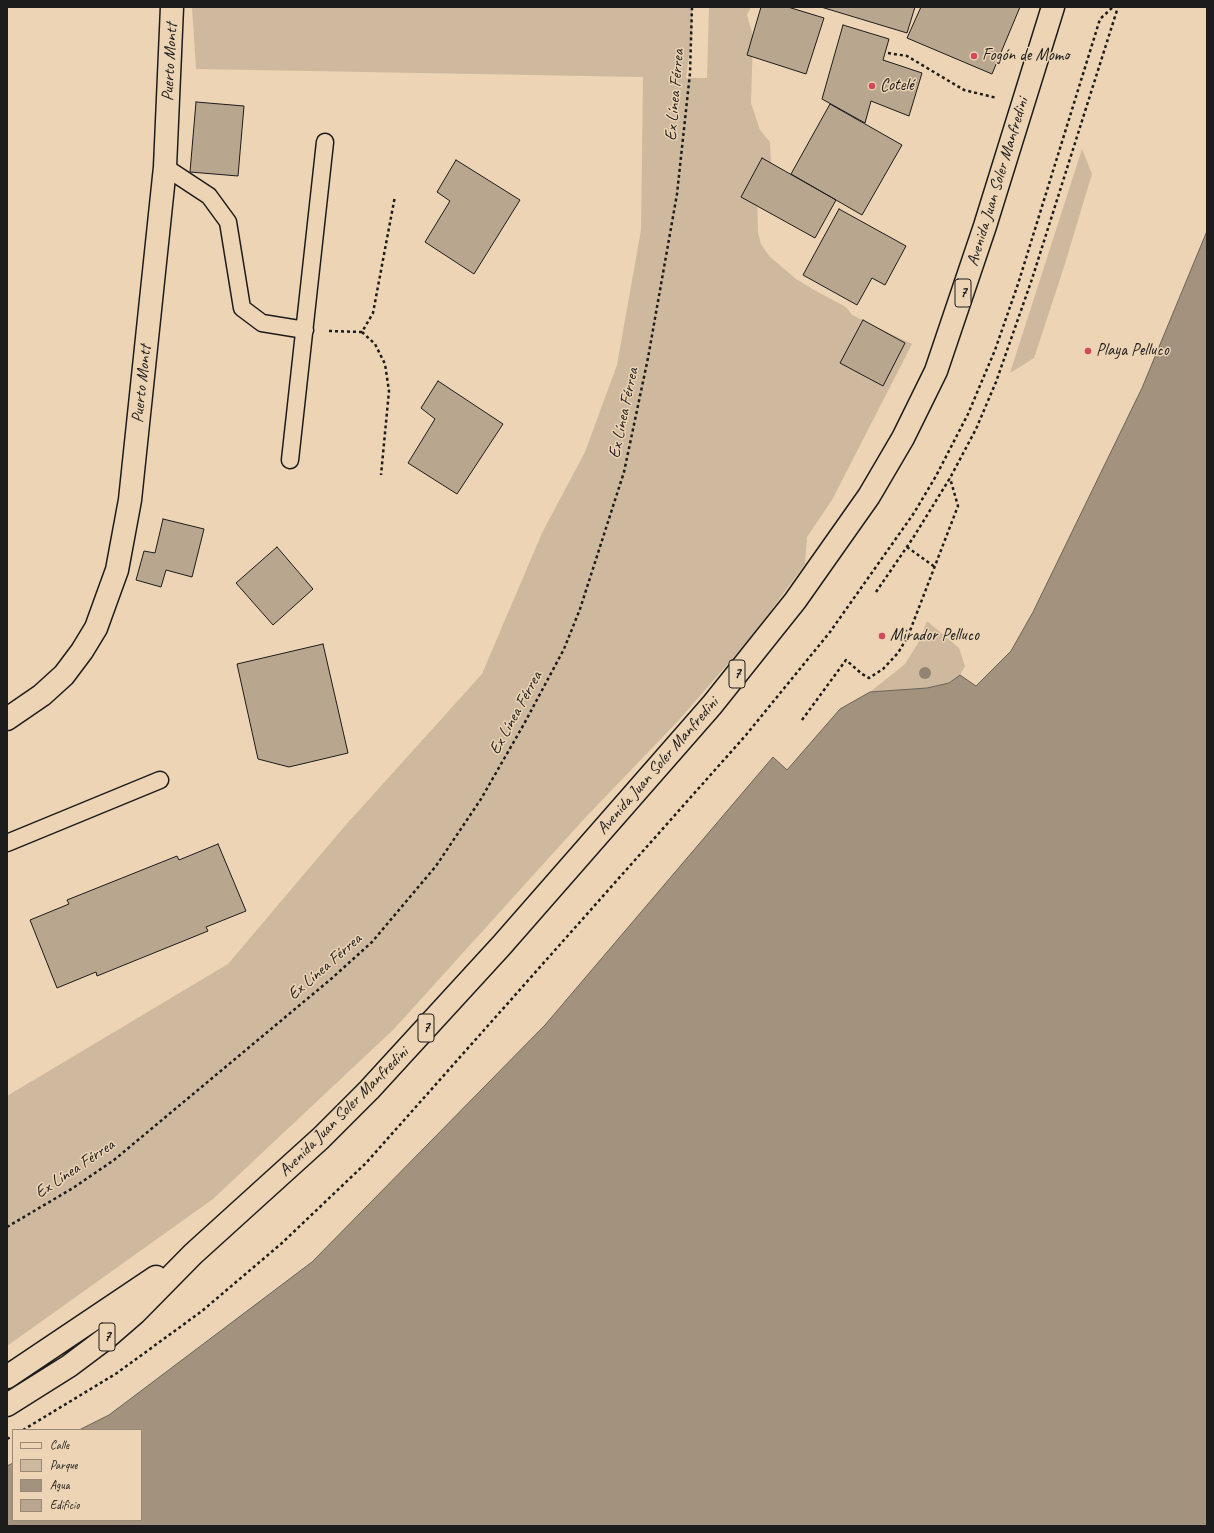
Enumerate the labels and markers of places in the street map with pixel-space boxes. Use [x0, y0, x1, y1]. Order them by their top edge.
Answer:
place label: Fogón de Momo [982, 46, 1069, 66]
marker: Fogón de Momo [969, 51, 979, 61]
place label: Cotelé [880, 76, 914, 96]
marker: Cotelé [867, 81, 877, 91]
place label: Playa Pelluco [1096, 341, 1169, 361]
marker: Playa Pelluco [1083, 346, 1093, 356]
place label: Mirador Pelluco [890, 626, 979, 646]
marker: Mirador Pelluco [877, 631, 887, 641]

